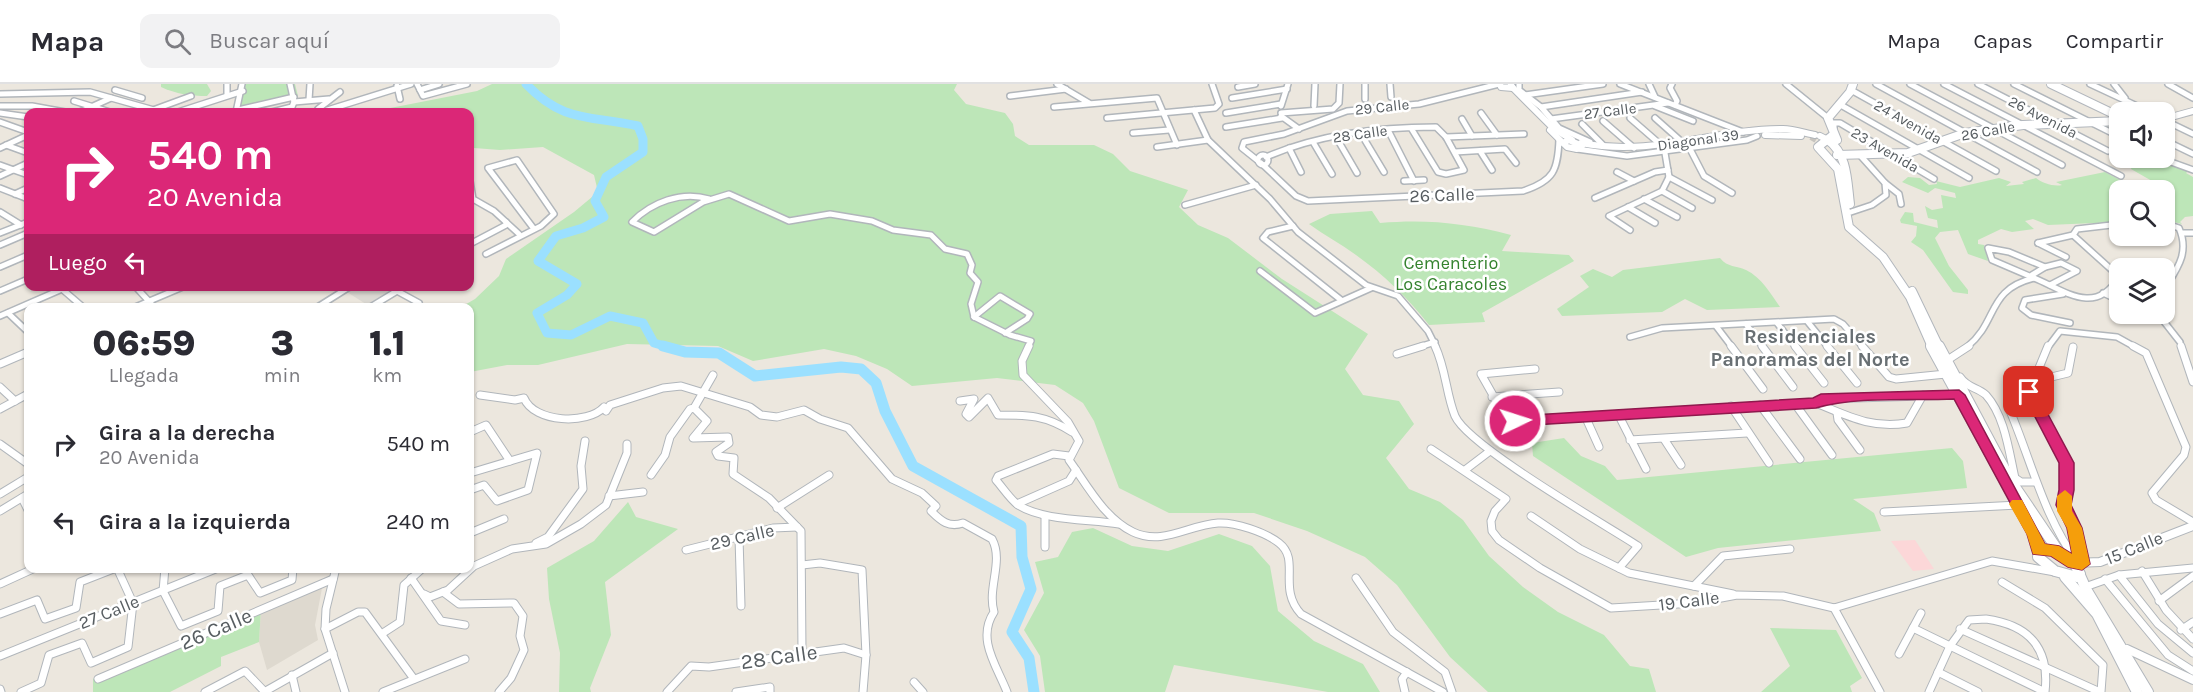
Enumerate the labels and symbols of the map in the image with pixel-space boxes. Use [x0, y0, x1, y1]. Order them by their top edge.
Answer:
street label: 26 Avenida [2005, 92, 2081, 142]
street label: 29 Calle [1354, 95, 1410, 119]
street label: 24 Avenida [1871, 96, 1945, 148]
street label: 27 Calle [1583, 99, 1637, 123]
street label: 26 Calle [1960, 117, 2016, 145]
street label: 28 Calle [1331, 121, 1389, 147]
street label: 23 Avenida [1848, 123, 1922, 177]
street label: Diagonal 39 [1656, 125, 1740, 155]
street label: 26 Calle [1409, 183, 1475, 207]
park label: Cementerio Los Caracoles [1395, 252, 1507, 295]
district label: Residenciales Panoramas del Norte [1711, 325, 1909, 371]
pin [2003, 366, 2054, 417]
position arrow [1483, 389, 1547, 453]
street label: 29 Calle [708, 519, 776, 555]
street label: 15 Calle [2102, 526, 2166, 570]
street label: 19 Calle [1657, 586, 1721, 616]
street label: 27 Calle [75, 590, 143, 634]
street label: 26 Calle [176, 603, 256, 655]
street label: 28 Calle [739, 640, 819, 674]

